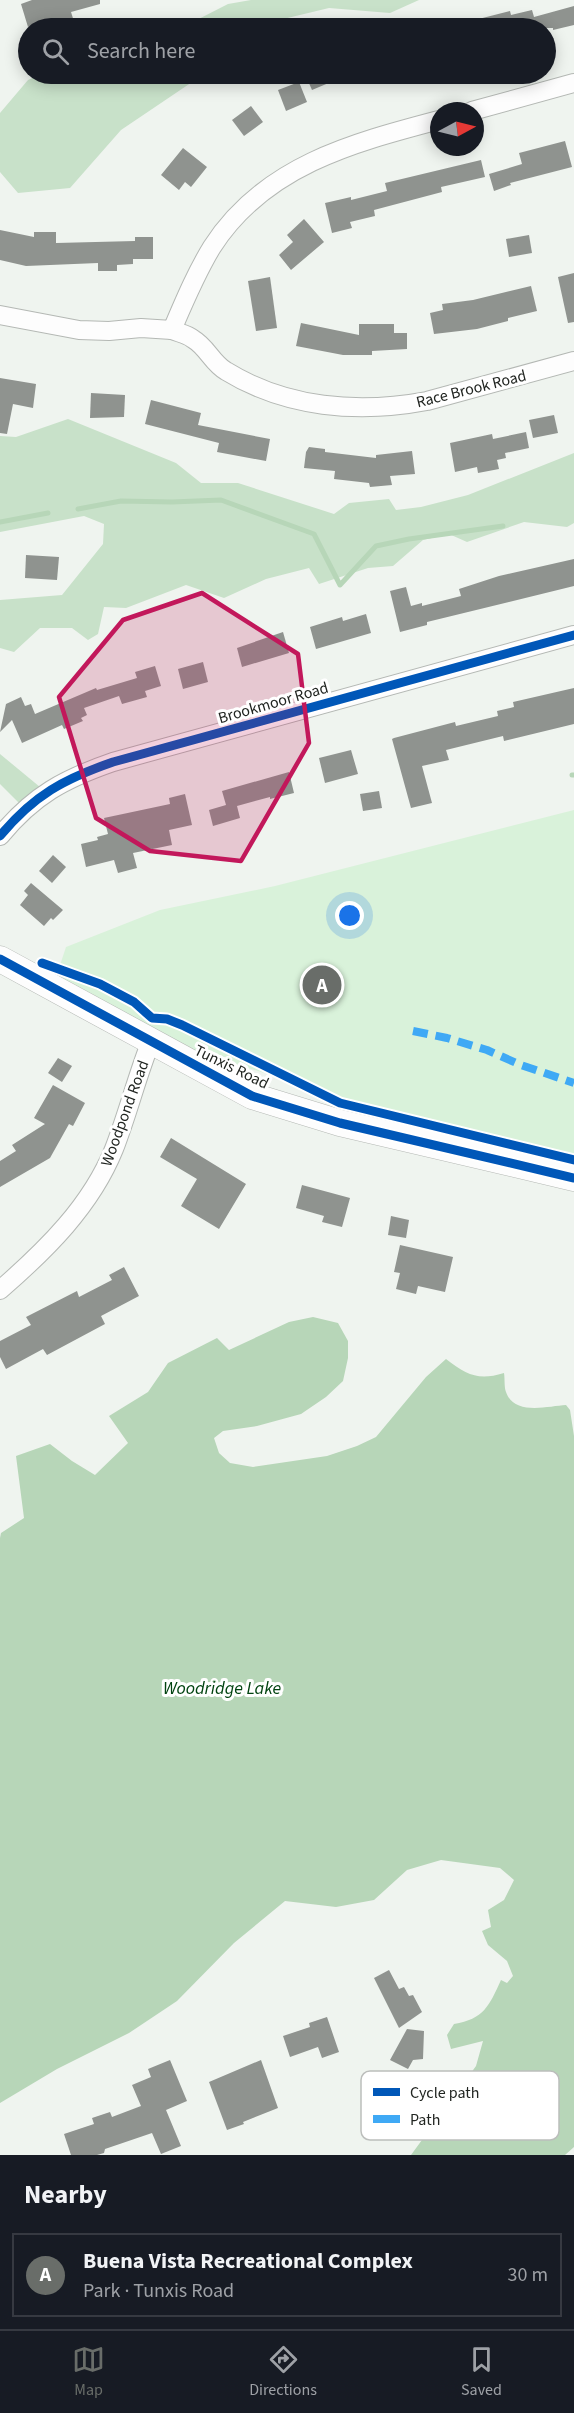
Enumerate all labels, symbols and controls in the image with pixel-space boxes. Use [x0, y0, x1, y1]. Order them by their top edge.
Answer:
search box [18, 18, 556, 84]
icon: search [39, 35, 72, 68]
text: Search here [87, 35, 195, 67]
north arrow [430, 102, 484, 156]
street label: Race Brook Road [414, 365, 529, 413]
street label: Brookmoor Road [216, 677, 331, 729]
your location [335, 901, 364, 930]
pin: A [302, 962, 342, 1008]
street label: Tunxis Road [191, 1039, 273, 1094]
street label: Woodpond Road [96, 1057, 154, 1170]
water label: Woodridge Lake [163, 1676, 281, 1701]
legend [361, 2071, 559, 2140]
text: Cycle path [410, 2082, 479, 2104]
text: Path [410, 2109, 440, 2131]
text: Nearby [24, 2176, 107, 2213]
text: Buena Vista Recreational Complex [83, 2245, 413, 2277]
text: A [40, 2261, 51, 2289]
text: 30 m [508, 2261, 548, 2289]
text: Park · Tunxis Road [83, 2277, 234, 2305]
tab: Map [72, 2343, 105, 2401]
tab: Directions [249, 2343, 317, 2401]
tab: Saved [461, 2343, 502, 2401]

